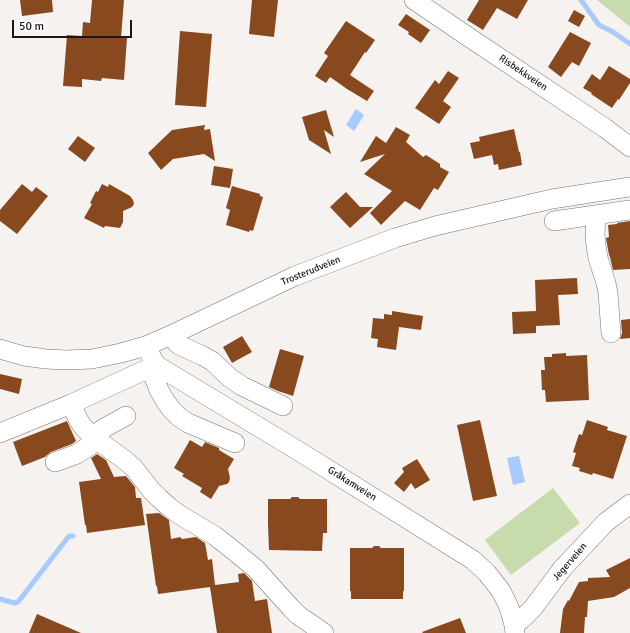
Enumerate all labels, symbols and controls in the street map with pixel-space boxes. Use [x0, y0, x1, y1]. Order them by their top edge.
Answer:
scale bar [14, 12, 134, 38]
text: 50 m [19, 19, 44, 34]
street label: Risbekkveien [496, 52, 550, 94]
street label: Trosterudveien [280, 254, 342, 288]
street label: Gråkamveien [325, 464, 379, 504]
street label: Jegerveien [550, 541, 590, 583]

